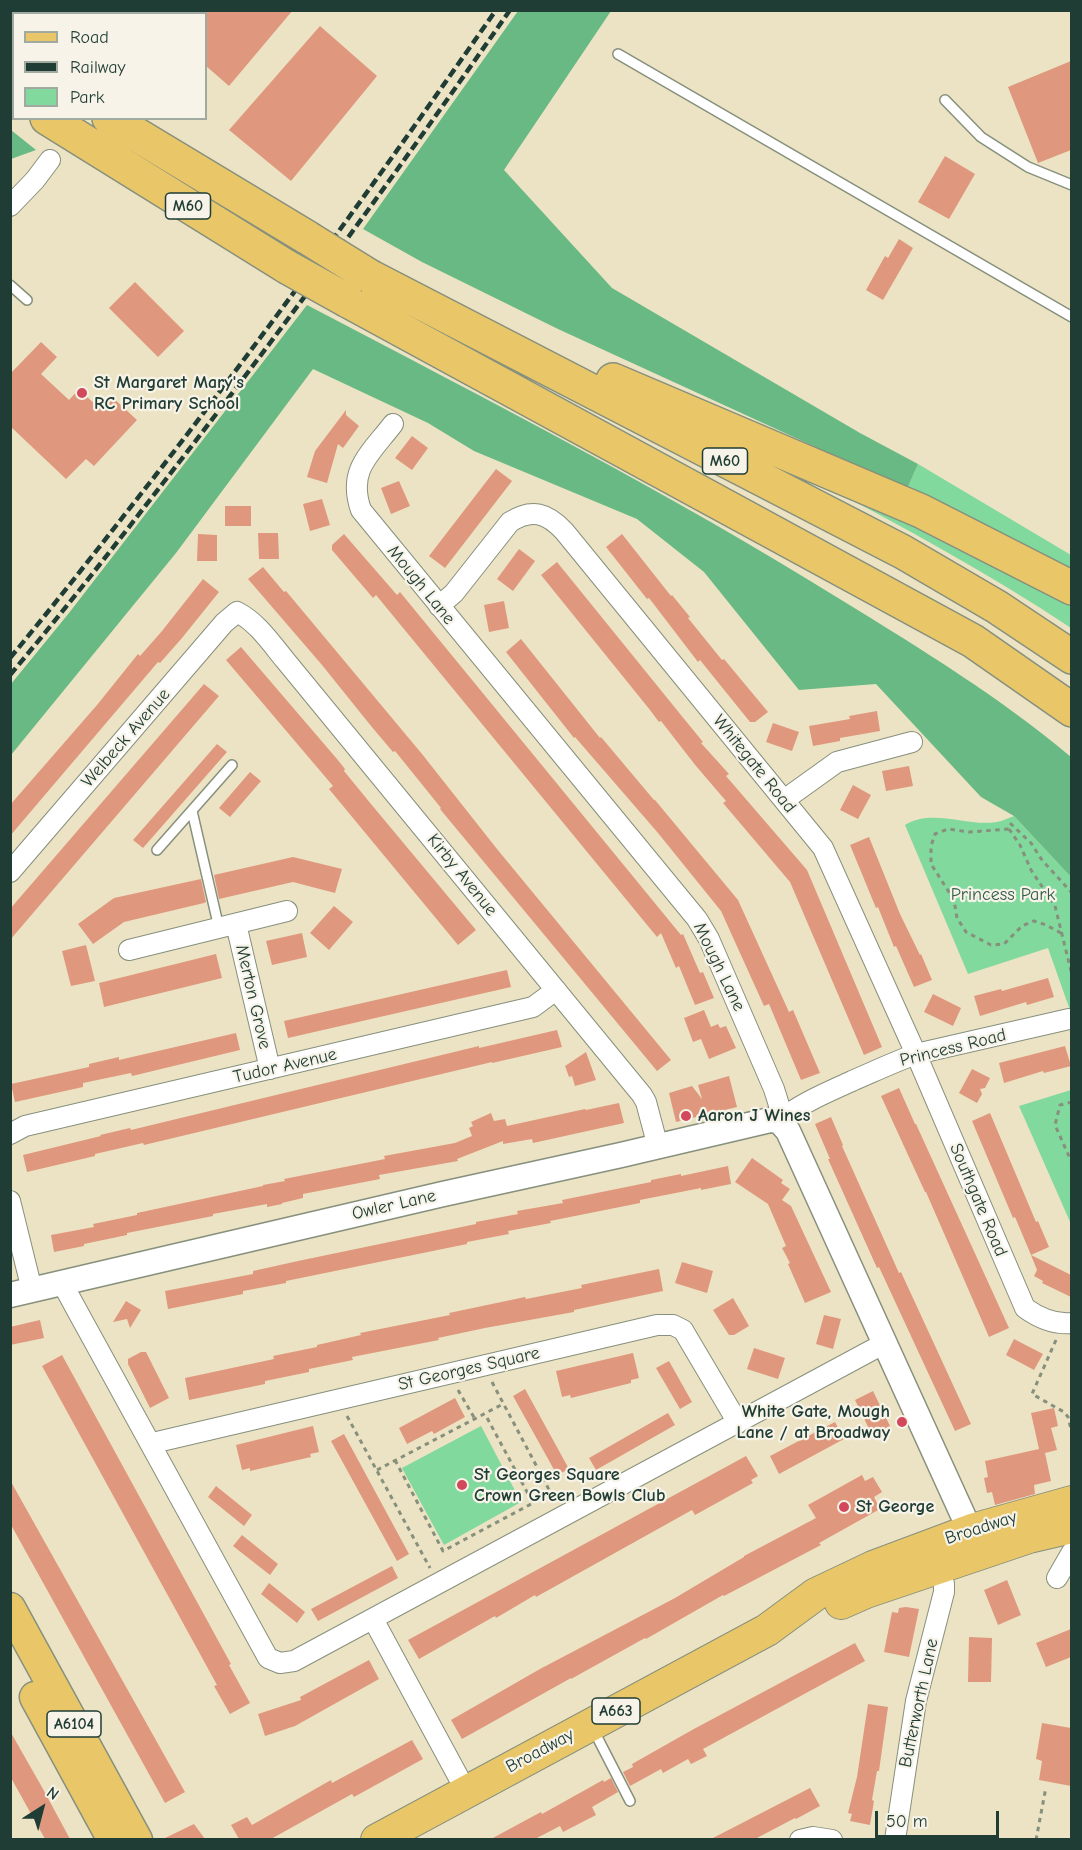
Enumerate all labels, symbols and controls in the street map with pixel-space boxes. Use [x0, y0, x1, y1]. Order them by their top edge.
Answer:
legend [12, 12, 207, 120]
text: Road [70, 27, 109, 48]
text: Railway [70, 57, 126, 78]
text: Park [70, 87, 104, 108]
road number: M60 [166, 193, 210, 219]
place label: St Margaret Mary's RC Primary School [94, 372, 244, 415]
marker: St Margaret Mary's RC Primary School [75, 386, 89, 400]
road number: M60 [702, 448, 748, 474]
street label: Mough Lane [382, 541, 460, 629]
street label: Welbeck Avenue [77, 684, 175, 792]
street label: Whitegate Road [708, 710, 800, 818]
street label: Kirby Avenue [422, 829, 502, 921]
park label: Princess Park [951, 884, 1055, 906]
street label: Mough Lane [688, 919, 750, 1015]
street label: Merton Grove [230, 943, 276, 1051]
street label: Princess Road [898, 1024, 1008, 1072]
street label: Tudor Avenue [231, 1044, 339, 1088]
place label: Aaron J Wines [698, 1105, 810, 1127]
marker: Aaron J Wines [679, 1109, 693, 1123]
street label: Southgate Road [944, 1140, 1012, 1260]
street label: Owler Lane [350, 1185, 438, 1225]
street label: St Georges Square [396, 1342, 542, 1396]
place label: White Gate, Mough Lane / at Broadway [736, 1401, 890, 1444]
marker: White Gate, Mough Lane / at Broadway [895, 1415, 909, 1429]
place label: St Georges Square Crown Green Bowls Club [474, 1464, 665, 1506]
marker: St Georges Square Crown Green Bowls Club [455, 1478, 469, 1492]
place label: St George [856, 1496, 934, 1518]
marker: St George [837, 1500, 851, 1514]
street label: Broadway [942, 1506, 1020, 1550]
street label: Butterworth Lane [895, 1637, 943, 1769]
road number: A663 [592, 1698, 640, 1724]
road number: A6104 [47, 1711, 101, 1737]
street label: Broadway [502, 1724, 578, 1778]
north arrow [12, 1778, 72, 1838]
text: N [43, 1783, 62, 1804]
scale bar [878, 1799, 1002, 1837]
text: 50 m [886, 1811, 928, 1832]

